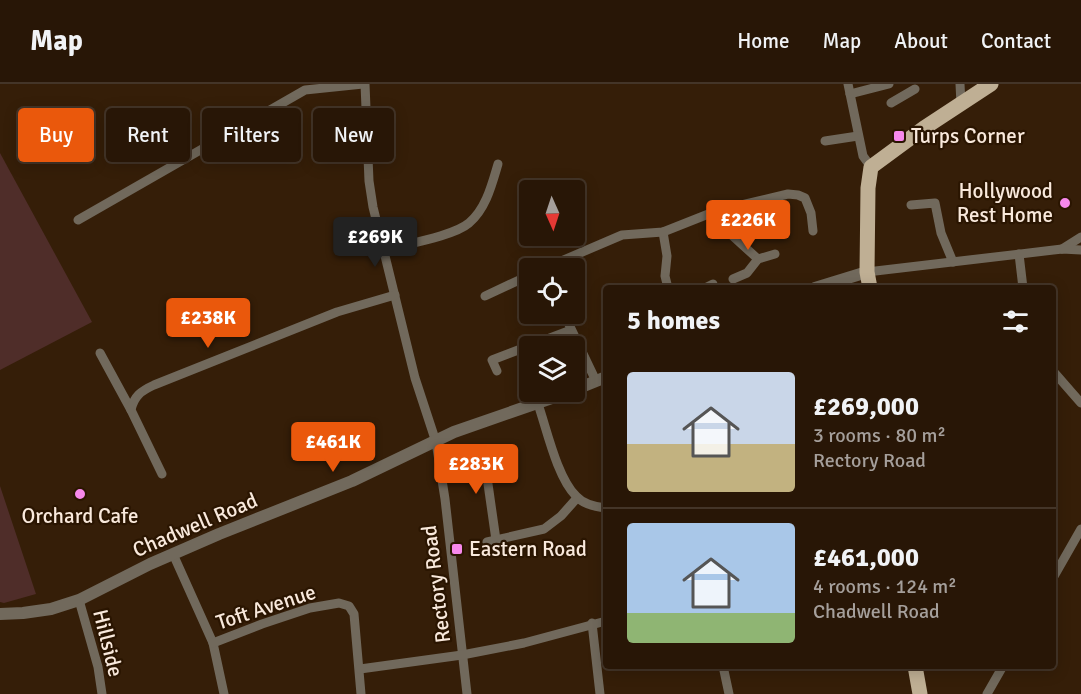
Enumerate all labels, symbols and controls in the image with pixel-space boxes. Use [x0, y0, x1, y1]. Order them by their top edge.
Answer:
text: Map [30, 24, 83, 58]
text: Home [737, 28, 790, 54]
text: Map [823, 28, 861, 54]
text: About [894, 28, 948, 54]
text: Contact [981, 28, 1051, 54]
chip: Buy [18, 108, 94, 162]
chip: Rent [106, 108, 190, 162]
chip: Filters [202, 108, 301, 162]
chip: New [313, 108, 394, 162]
place label: Turps Corner [911, 123, 1025, 149]
marker: Turps Corner [892, 129, 906, 143]
place label: Hollywood Rest Home [957, 178, 1053, 228]
north arrow [519, 180, 585, 246]
map controls [519, 180, 585, 402]
marker: Hollywood Rest Home [1058, 196, 1072, 210]
pin: £226K [706, 200, 790, 251]
text: £226K [720, 207, 776, 232]
pin: £269K [333, 217, 417, 268]
text: £269K [347, 224, 403, 249]
button: locate [519, 258, 585, 324]
pin: £238K [166, 298, 250, 349]
text: £238K [180, 305, 236, 330]
text: 5 homes [627, 305, 720, 337]
icon: filters [999, 305, 1032, 338]
button: layers [519, 336, 585, 402]
text: £269,000 [813, 391, 919, 423]
icon: home [675, 396, 747, 468]
pin: £461K [291, 422, 375, 473]
text: 3 rooms · 80 m² [813, 423, 946, 448]
text: £461K [305, 429, 361, 454]
pin: £283K [434, 444, 518, 495]
text: Rectory Road [813, 448, 926, 473]
text: £283K [448, 451, 504, 476]
marker: Orchard Cafe [73, 487, 87, 501]
street label: Chadwell Road [129, 487, 261, 563]
place label: Orchard Cafe [22, 503, 138, 529]
street label: Rectory Road [416, 524, 456, 644]
place label: Eastern Road [469, 536, 587, 562]
marker: Eastern Road [450, 542, 464, 556]
text: £461,000 [813, 542, 919, 574]
icon: home [675, 547, 747, 619]
text: 4 rooms · 124 m² [813, 574, 957, 599]
street label: Toft Avenue [213, 579, 319, 635]
text: Chadwell Road [813, 599, 940, 624]
street label: Hillside [87, 607, 129, 679]

